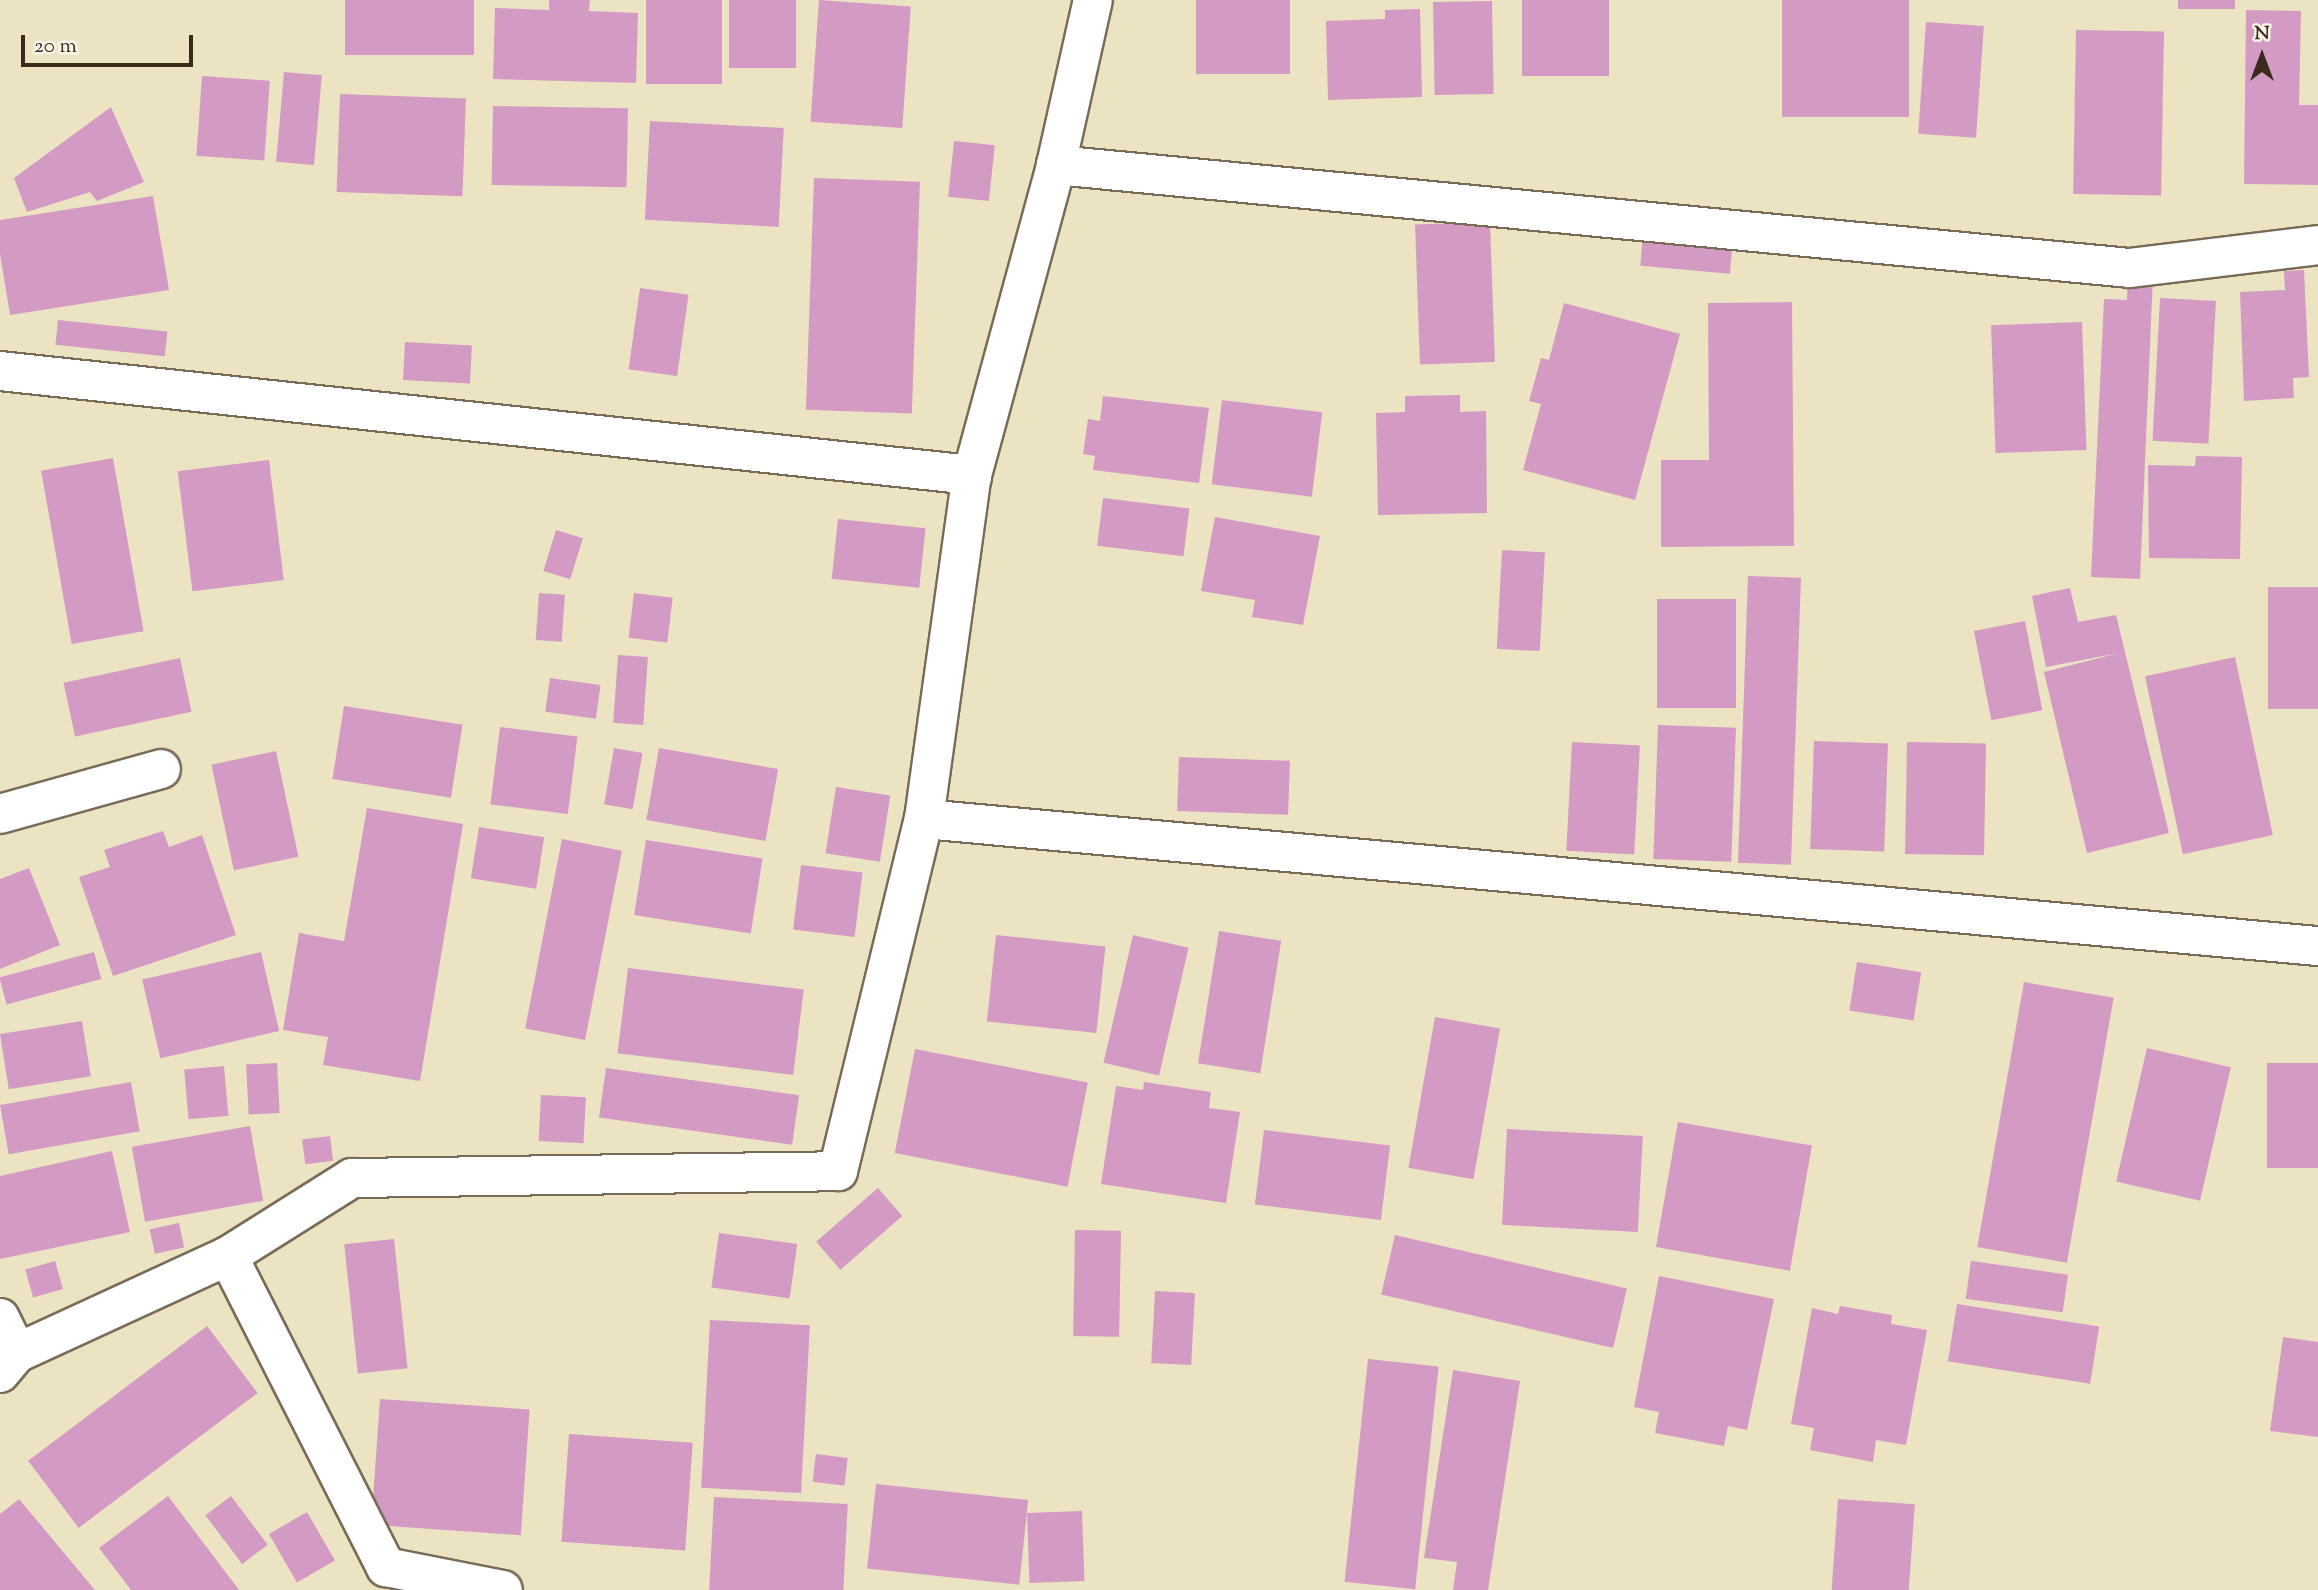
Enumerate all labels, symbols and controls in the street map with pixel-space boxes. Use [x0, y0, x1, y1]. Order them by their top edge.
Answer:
scale bar [24, 21, 196, 65]
north arrow [2227, 21, 2297, 91]
text: N [2254, 21, 2270, 48]
text: 20 m [34, 32, 77, 62]

